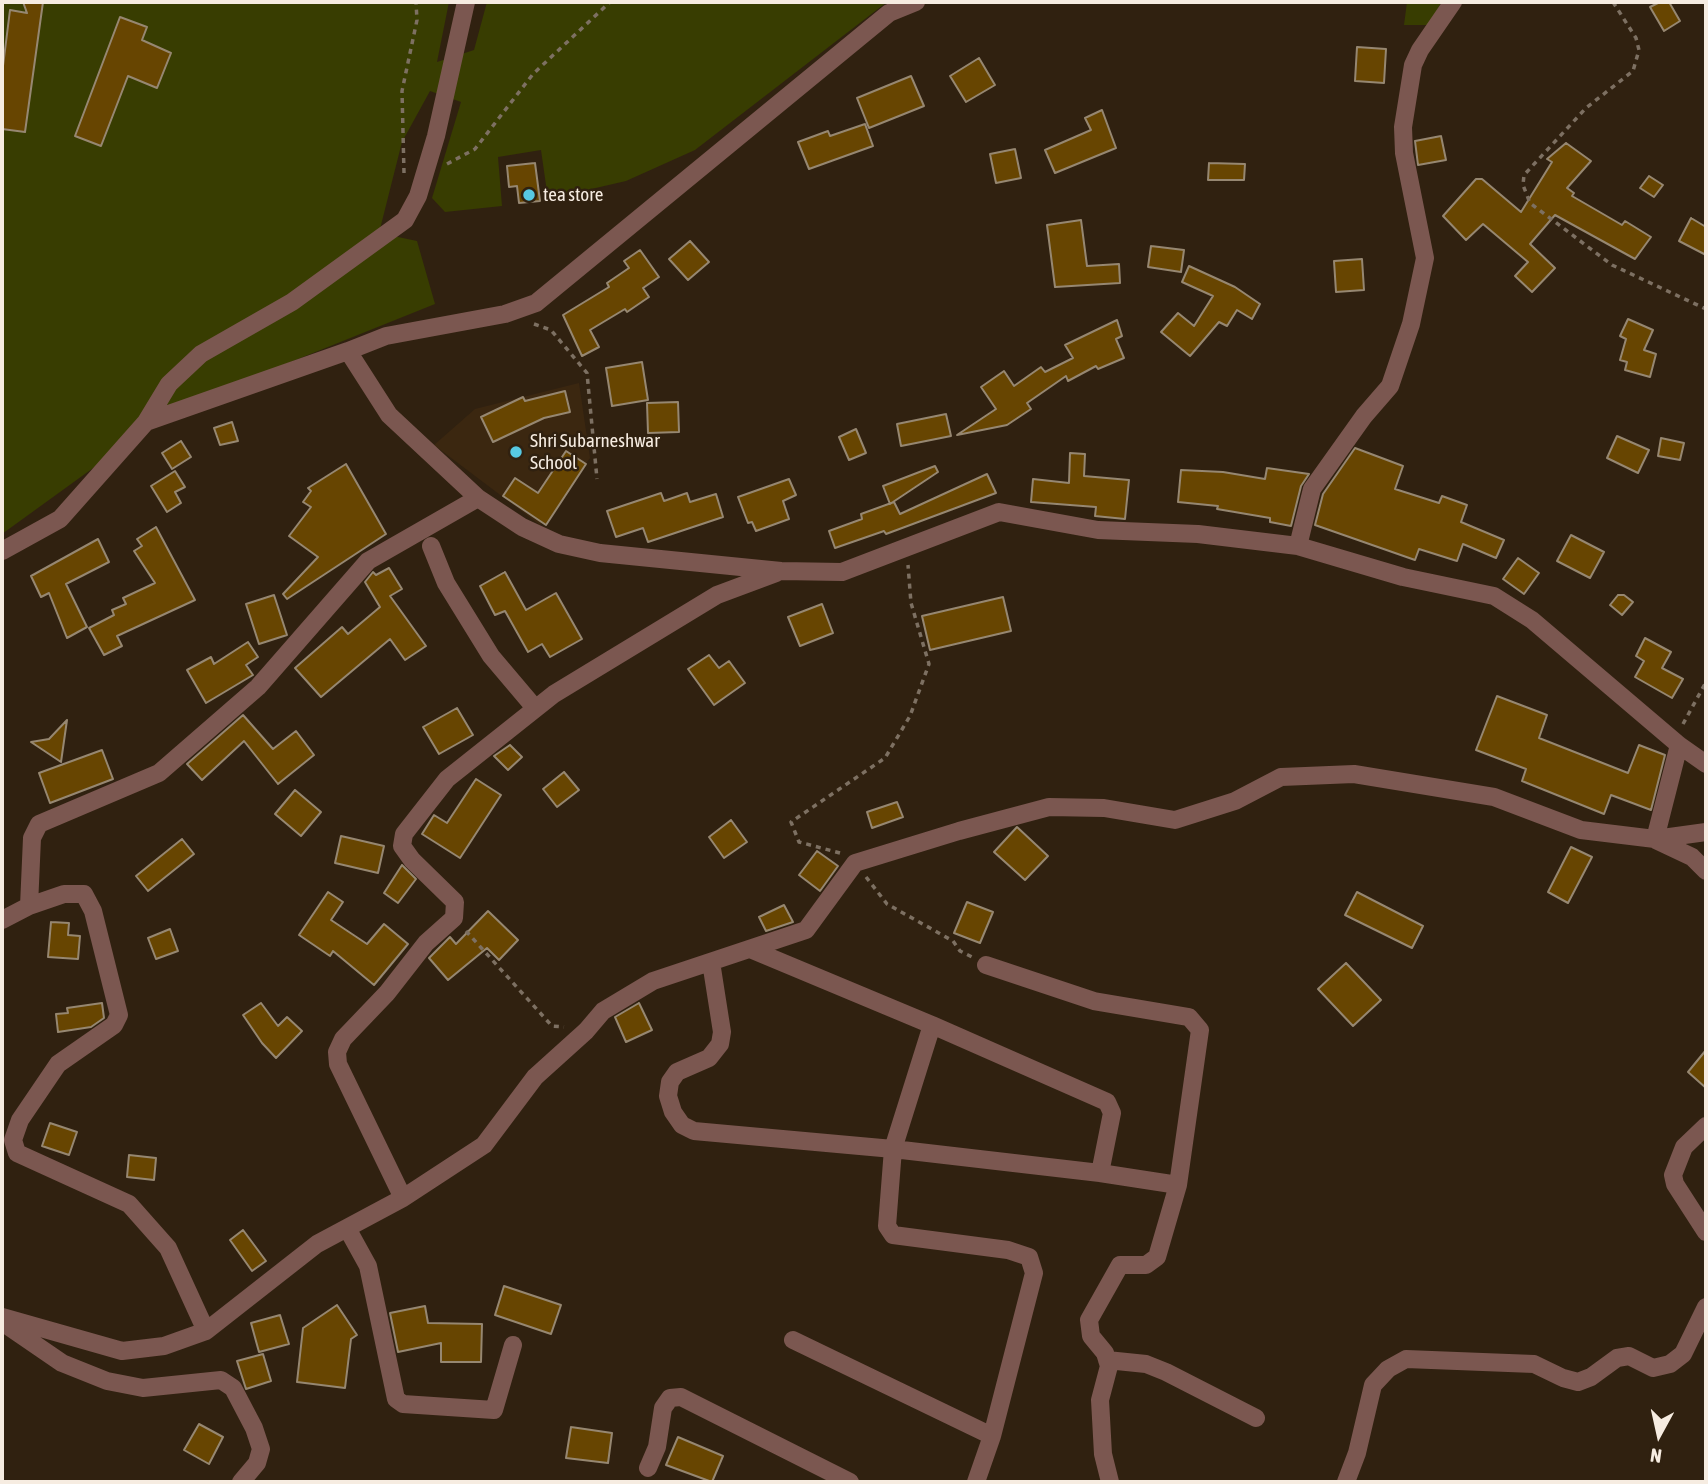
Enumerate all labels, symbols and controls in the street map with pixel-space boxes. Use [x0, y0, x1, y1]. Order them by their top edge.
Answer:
place label: tea store [543, 184, 603, 206]
marker: tea store [521, 187, 537, 203]
place label: Shri Subarneshwar School [530, 430, 660, 474]
marker: Shri Subarneshwar School [508, 444, 524, 460]
north arrow [1624, 1400, 1694, 1470]
text: N [1649, 1444, 1663, 1467]

